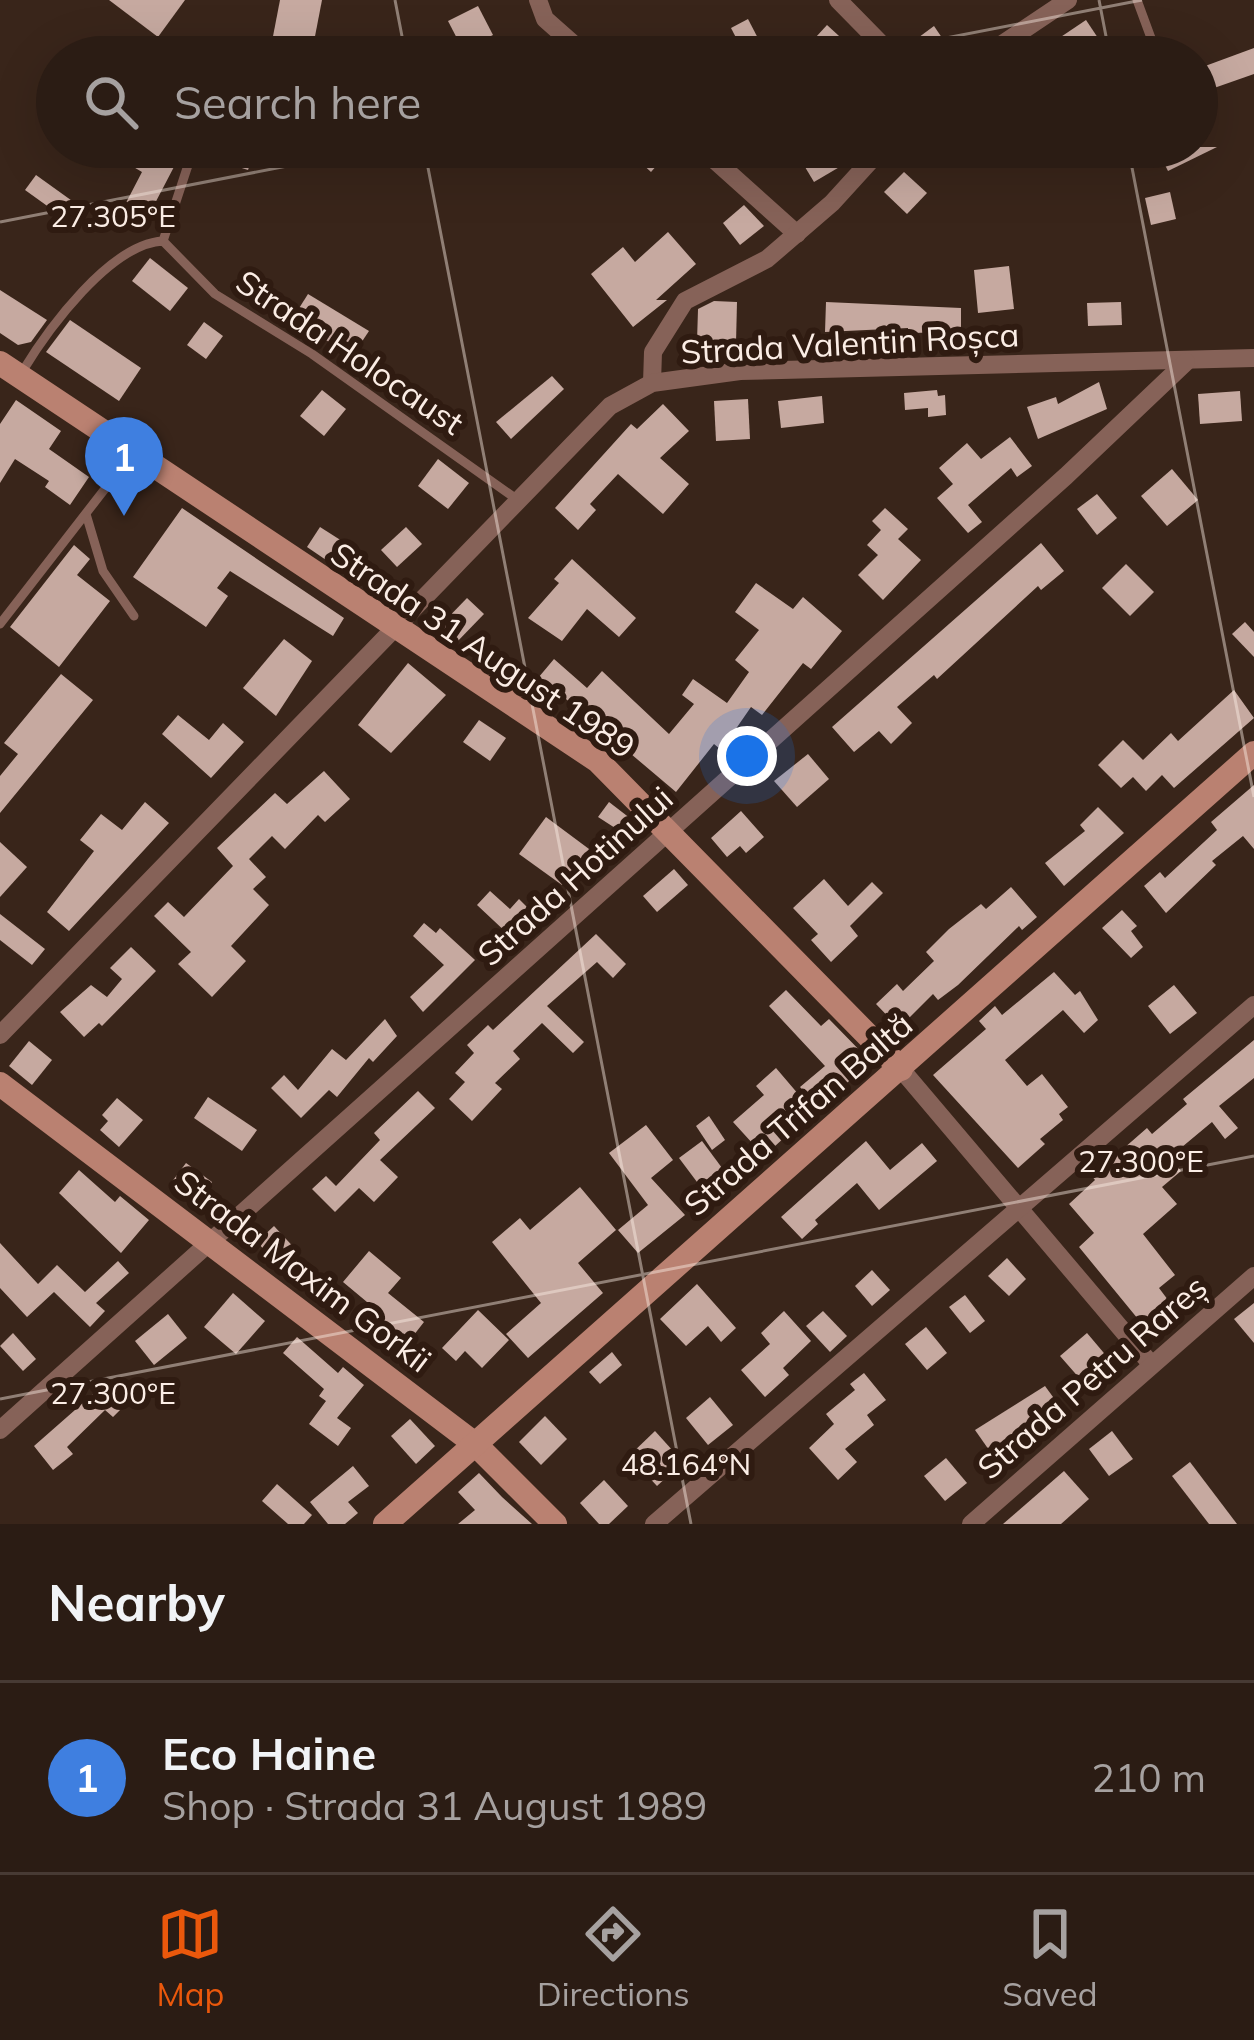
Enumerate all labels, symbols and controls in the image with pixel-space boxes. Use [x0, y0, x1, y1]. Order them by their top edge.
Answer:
search box [36, 36, 1218, 168]
icon: search [78, 69, 144, 135]
text: Search here [174, 74, 421, 130]
text: 27.305°E [50, 197, 176, 235]
street label: Strada Holocaust [229, 260, 472, 443]
street label: Strada Valentin Roșca [680, 313, 1020, 373]
pin: 1 [85, 417, 163, 516]
street label: Strada 31 August 1989 [323, 533, 643, 767]
your location [717, 726, 777, 786]
street label: Strada Hotinului [469, 777, 681, 974]
street label: Strada Trifan Baltă [675, 1003, 920, 1224]
text: 27.300°E [1078, 1142, 1204, 1180]
street label: Strada Maxim Gorkii [167, 1161, 440, 1380]
street label: Strada Petru Rareș [969, 1266, 1215, 1488]
text: 27.300°E [50, 1374, 176, 1412]
text: 48.164°N [621, 1445, 751, 1483]
text: Nearby [48, 1570, 225, 1634]
text: Eco Haine [162, 1725, 376, 1781]
text: 1 [75, 1753, 99, 1802]
text: 210 m [1091, 1753, 1206, 1802]
text: Shop · Strada 31 August 1989 [162, 1781, 707, 1830]
tab: Map [156, 1901, 224, 2014]
tab: Directions [537, 1901, 690, 2014]
tab: Saved [1002, 1901, 1098, 2014]

